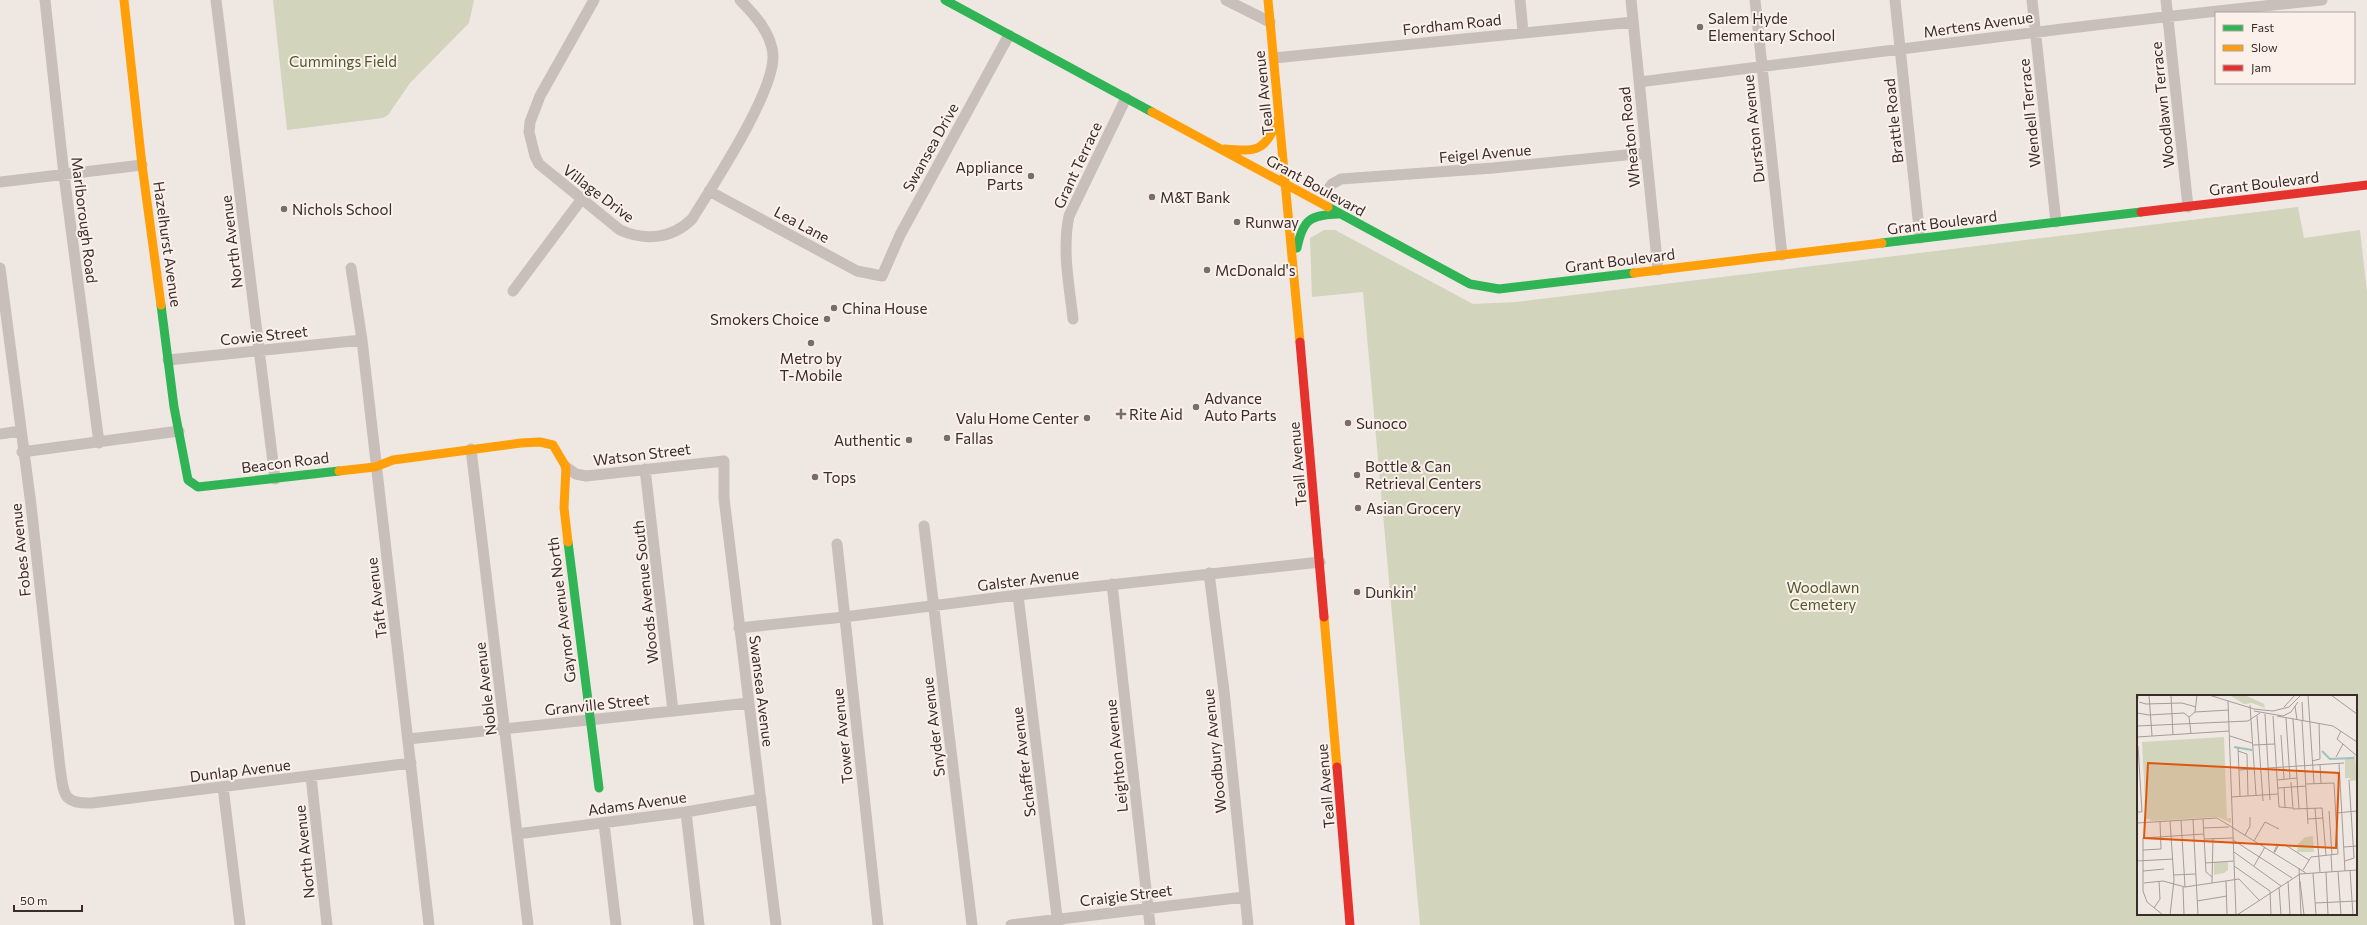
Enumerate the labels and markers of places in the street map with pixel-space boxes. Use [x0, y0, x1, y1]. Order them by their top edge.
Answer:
place label: Salem Hyde Elementary School [1708, 9, 1835, 44]
marker: Salem Hyde Elementary School [1695, 22, 1705, 32]
place label: Appliance Parts [955, 158, 1023, 193]
marker: Appliance Parts [1026, 171, 1036, 181]
place label: M&T Bank [1160, 188, 1230, 206]
marker: M&T Bank [1147, 192, 1157, 202]
place label: Nichols School [292, 200, 392, 218]
marker: Nichols School [279, 204, 289, 214]
place label: Runway [1245, 213, 1299, 231]
marker: Runway [1232, 217, 1242, 227]
place label: McDonald's [1215, 261, 1296, 279]
marker: McDonald's [1202, 265, 1212, 275]
place label: China House [842, 299, 927, 317]
marker: China House [829, 303, 839, 313]
place label: Smokers Choice [710, 310, 819, 328]
marker: Smokers Choice [822, 314, 832, 324]
marker: Metro by T-Mobile [806, 338, 816, 348]
place label: Metro by T-Mobile [780, 349, 842, 384]
place label: Advance Auto Parts [1204, 389, 1277, 424]
marker: Advance Auto Parts [1191, 402, 1201, 412]
place label: Rite Aid [1129, 405, 1183, 423]
place label: Valu Home Center [956, 409, 1079, 427]
marker: Rite Aid [1116, 409, 1126, 419]
marker: Valu Home Center [1082, 413, 1092, 423]
place label: Sunoco [1356, 414, 1407, 432]
marker: Sunoco [1343, 418, 1353, 428]
place label: Fallas [955, 429, 994, 447]
place label: Authentic [834, 431, 901, 449]
marker: Fallas [942, 433, 952, 443]
marker: Authentic [904, 435, 914, 445]
place label: Bottle & Can Retrieval Centers [1365, 457, 1482, 492]
place label: Tops [823, 468, 856, 486]
marker: Bottle & Can Retrieval Centers [1352, 470, 1362, 480]
marker: Tops [810, 472, 820, 482]
place label: Asian Grocery [1366, 499, 1461, 517]
marker: Asian Grocery [1353, 503, 1363, 513]
place label: Dunkin' [1365, 583, 1417, 601]
marker: Dunkin' [1352, 587, 1362, 597]

